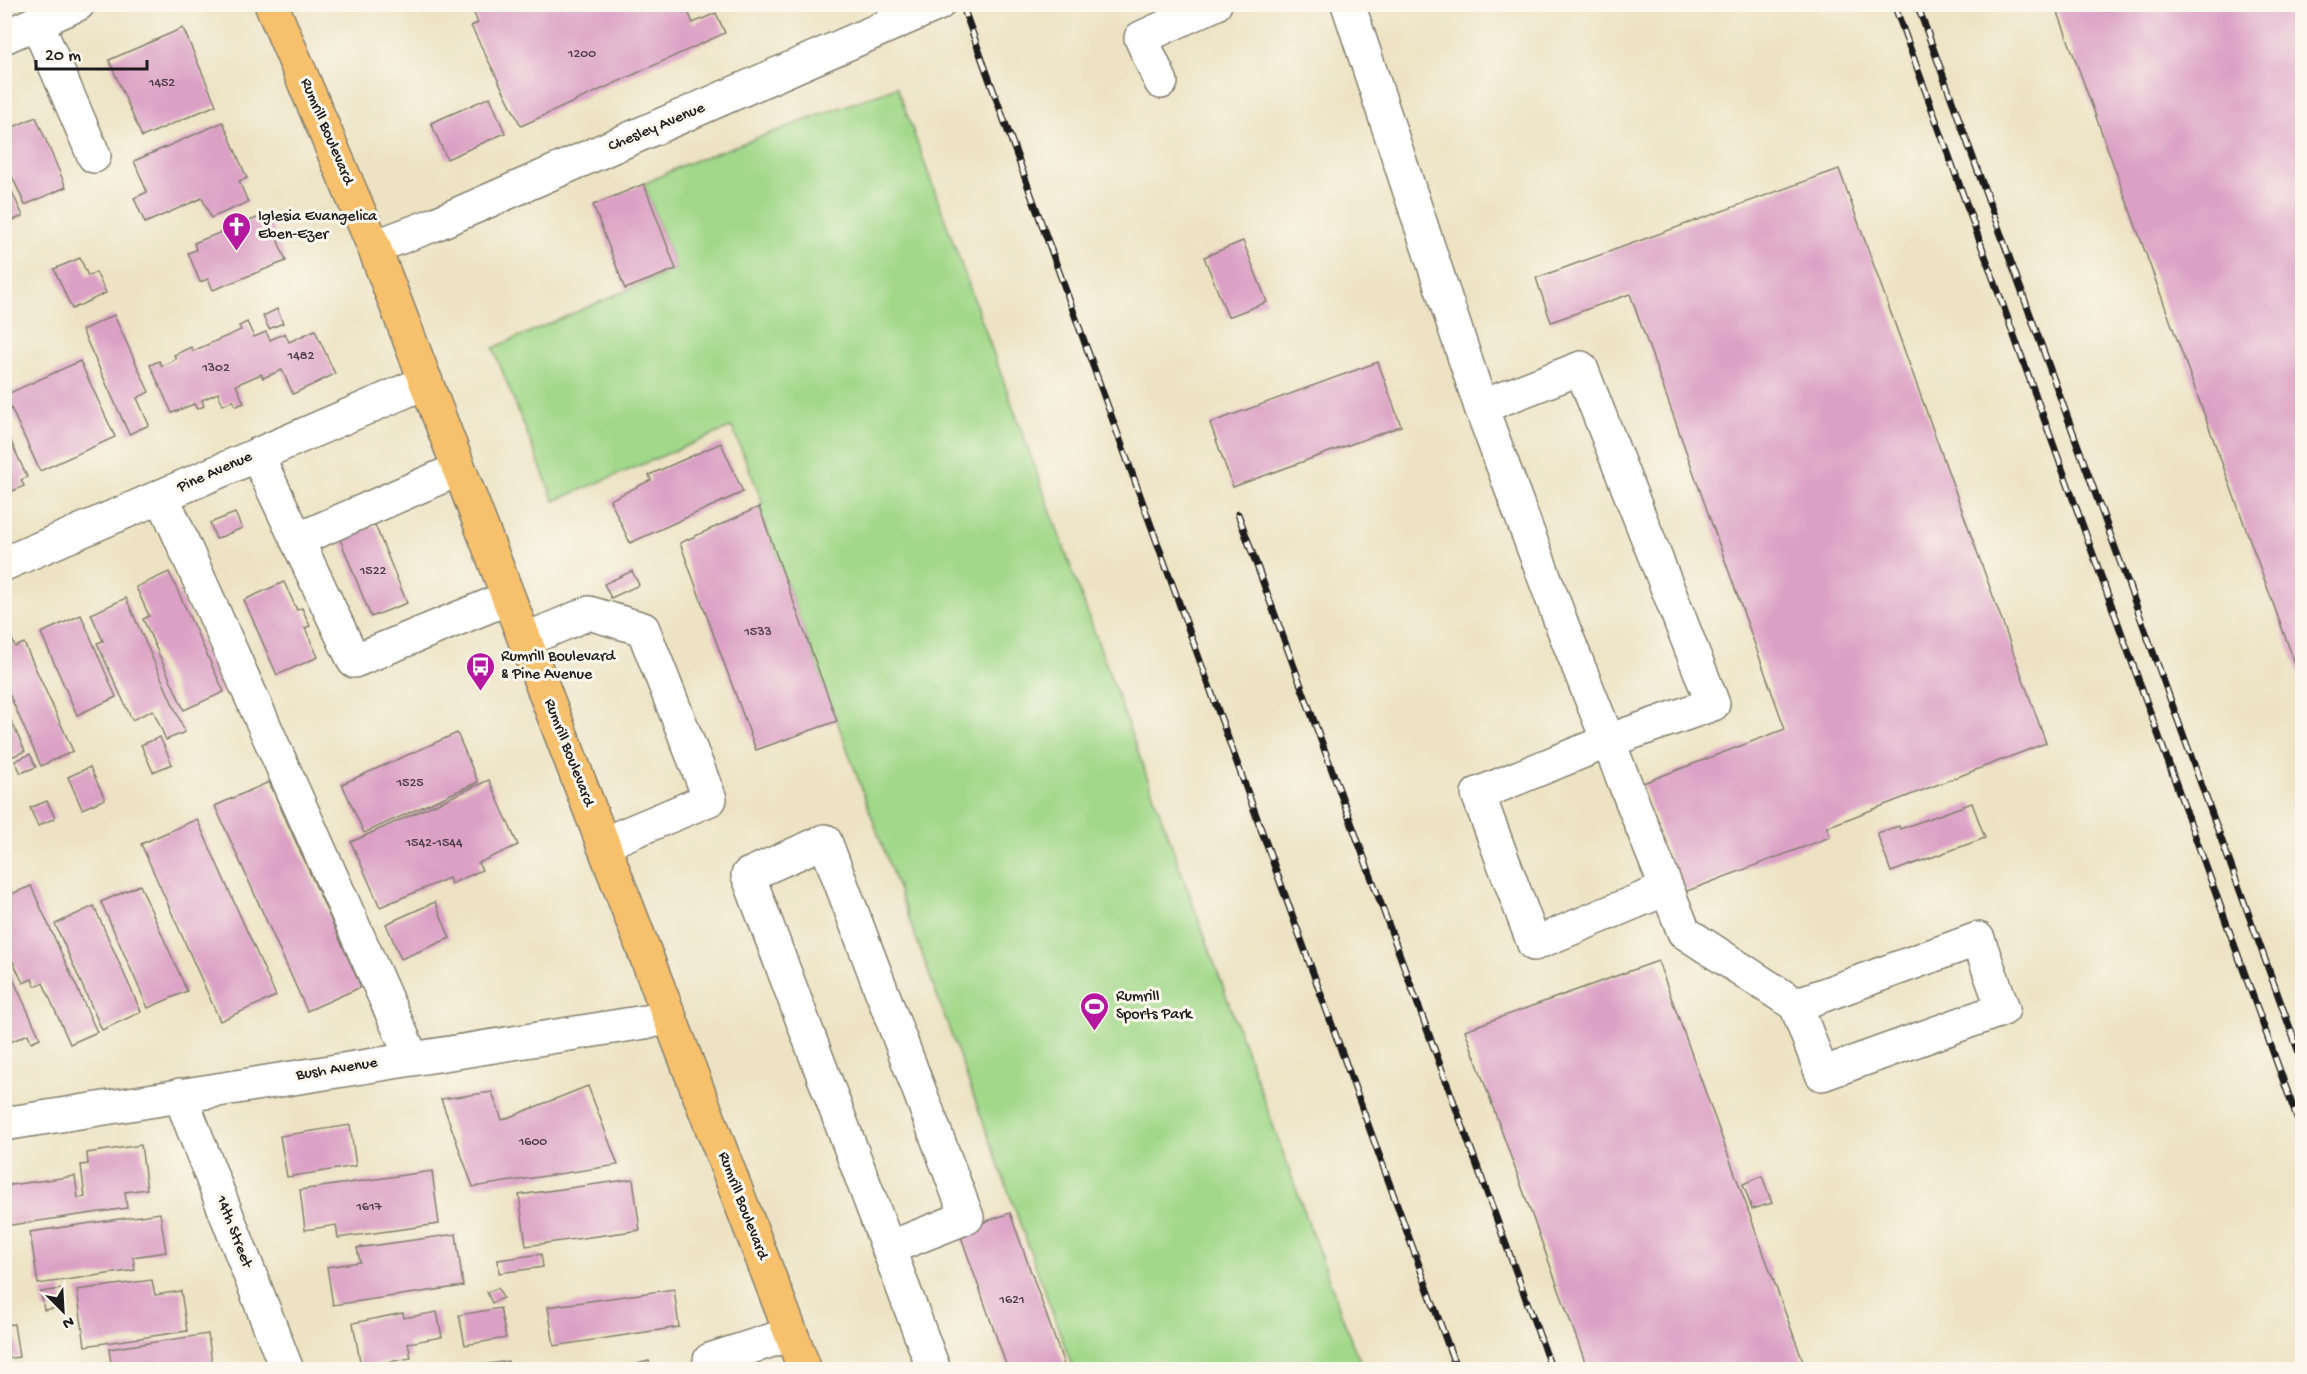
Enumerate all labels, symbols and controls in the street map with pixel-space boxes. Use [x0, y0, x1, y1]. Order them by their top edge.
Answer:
scale bar [36, 33, 147, 71]
text: 20 m [45, 46, 81, 67]
house number: 1200 [567, 46, 596, 63]
house number: 1452 [148, 75, 175, 92]
street label: Rumrill Boulevard [295, 76, 358, 190]
street label: Chesley Avenue [606, 99, 709, 157]
place label: Iglesia Evangelica Eben-Ezer [258, 208, 378, 245]
church icon: Iglesia Evangelica Eben-Ezer [221, 210, 253, 252]
house number: 1482 [287, 348, 315, 365]
house number: 1302 [201, 360, 230, 377]
street label: Pine Avenue [174, 448, 256, 498]
house number: 1522 [359, 563, 387, 580]
house number: 1533 [743, 624, 772, 641]
place label: Rumrill Boulevard & Pine Avenue [501, 648, 617, 685]
bus stop icon: Rumrill Boulevard & Pine Avenue [464, 650, 496, 692]
street label: Rumrill Boulevard [539, 696, 598, 811]
house number: 1525 [395, 775, 424, 792]
house number: 1542-1544 [404, 835, 463, 852]
place label: Rumrill Sports Park [1116, 988, 1194, 1025]
sports icon: Rumrill Sports Park [1079, 990, 1111, 1032]
street label: Bush Avenue [294, 1054, 380, 1086]
house number: 1600 [518, 1134, 547, 1151]
street label: Rumrill Boulevard [713, 1149, 772, 1264]
street label: 14th Street [210, 1192, 256, 1272]
house number: 1617 [355, 1199, 383, 1216]
north arrow [33, 1281, 93, 1341]
house number: 1621 [998, 1292, 1025, 1309]
text: N [59, 1311, 76, 1333]

